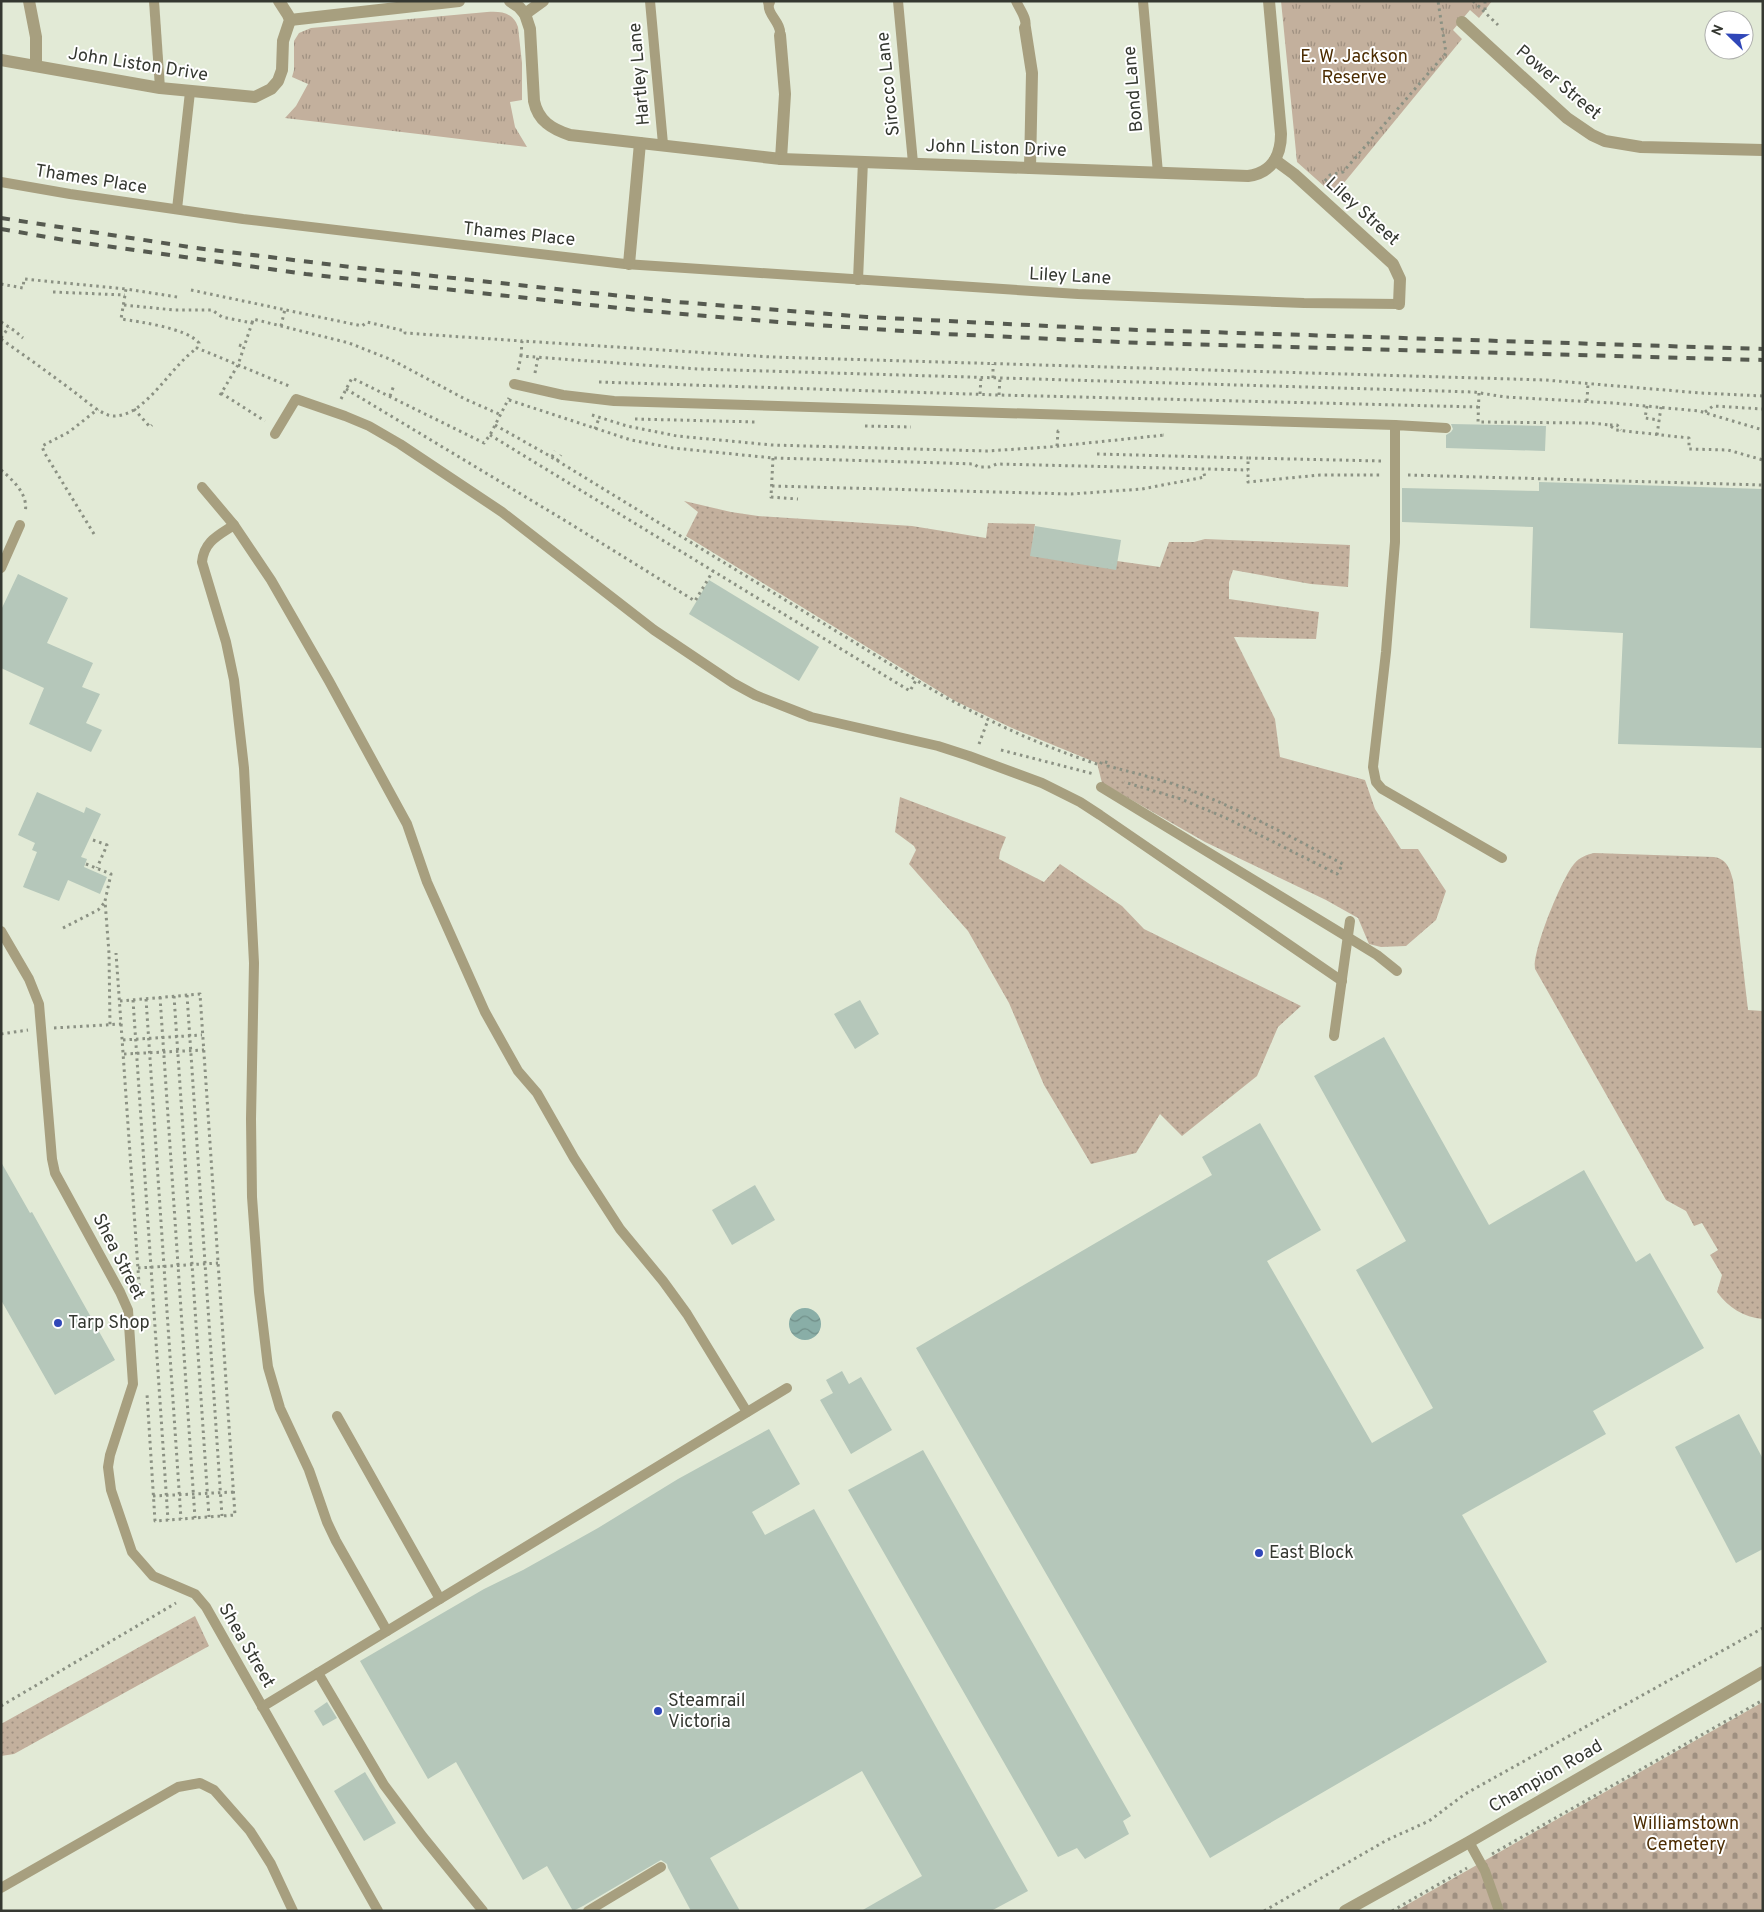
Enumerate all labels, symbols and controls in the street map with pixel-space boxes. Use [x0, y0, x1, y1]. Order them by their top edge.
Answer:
north arrow [1704, 10, 1754, 60]
street label: Hartley Lane [624, 22, 656, 126]
text: N [1709, 23, 1728, 38]
street label: Sirocco Lane [872, 31, 906, 137]
street label: Power Street [1511, 41, 1605, 125]
street label: John Liston Drive [67, 43, 209, 87]
street label: Bond Lane [1119, 45, 1149, 133]
park label: E. W. Jackson Reserve [1300, 46, 1408, 90]
street label: John Liston Drive [925, 135, 1067, 163]
street label: Thames Place [34, 160, 148, 200]
street label: Liley Street [1320, 173, 1404, 251]
street label: Thames Place [462, 218, 576, 252]
street label: Liley Lane [1028, 263, 1112, 291]
street label: Shea Street [86, 1210, 150, 1304]
place label: Tarp Shop [68, 1312, 150, 1335]
marker: Tarp Shop [52, 1317, 64, 1329]
place label: East Block [1269, 1542, 1354, 1565]
marker: East Block [1253, 1547, 1265, 1559]
street label: Shea Street [213, 1600, 279, 1692]
place label: Steamrail Victoria [668, 1690, 745, 1734]
marker: Steamrail Victoria [652, 1705, 664, 1717]
street label: Champion Road [1485, 1735, 1607, 1819]
park label: Williamstown Cemetery [1633, 1813, 1739, 1857]

